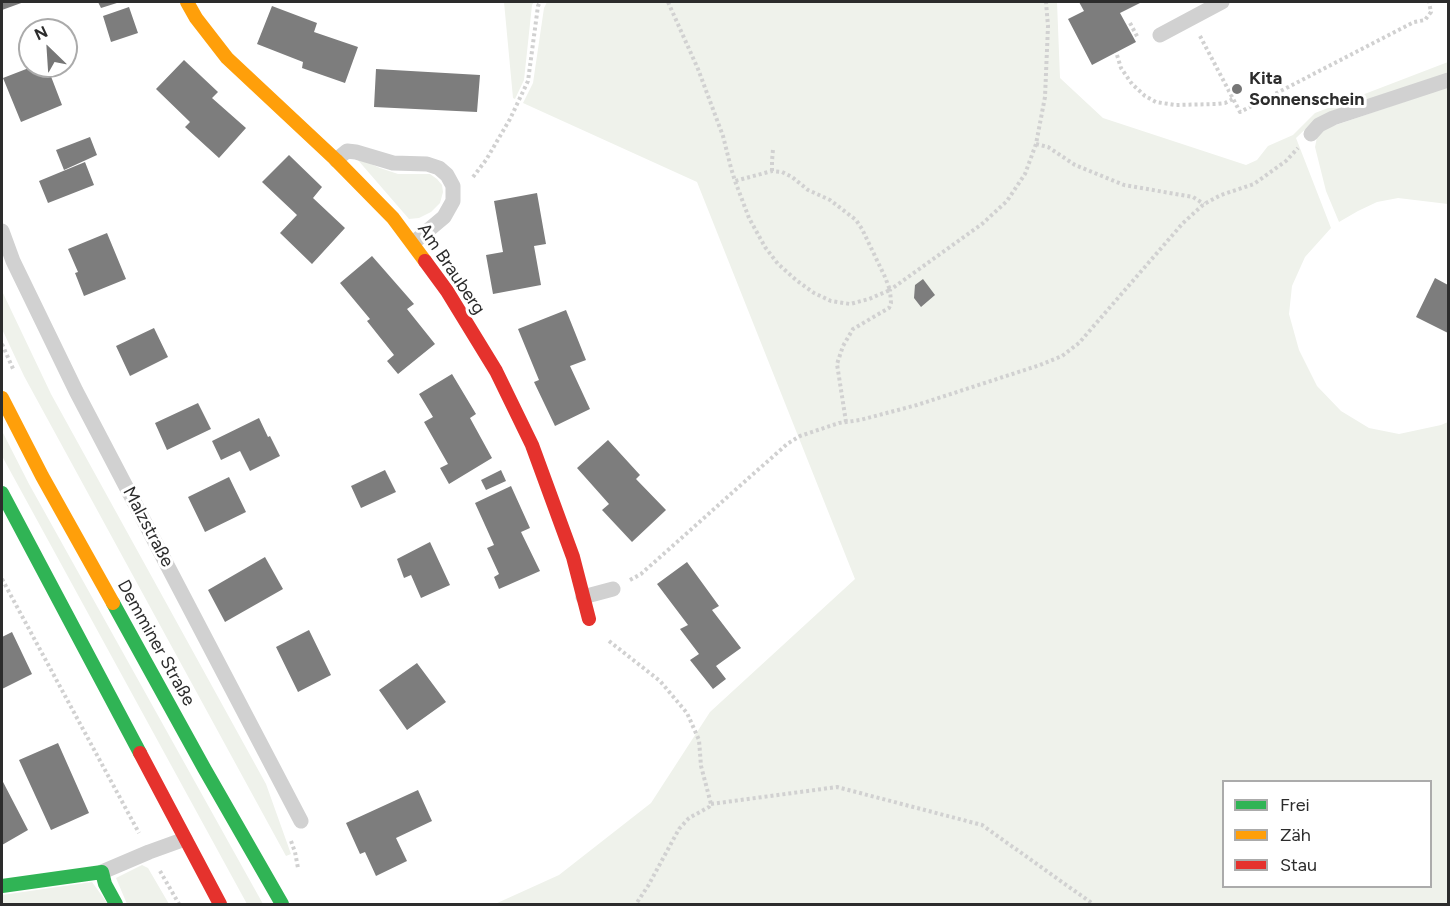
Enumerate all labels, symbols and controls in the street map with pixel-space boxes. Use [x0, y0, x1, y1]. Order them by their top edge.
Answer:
north arrow [18, 18, 78, 78]
text: N [31, 22, 51, 44]
place label: Kita Sonnenschein [1249, 68, 1364, 110]
marker: Kita Sonnenschein [1230, 82, 1244, 96]
street label: Am Brauberg [413, 219, 489, 319]
street label: Malzstraße [118, 483, 178, 571]
street label: Demminer Straße [112, 576, 200, 710]
legend [1222, 780, 1432, 888]
text: Frei [1280, 794, 1310, 816]
text: Zäh [1280, 824, 1311, 846]
text: Stau [1280, 854, 1317, 876]

